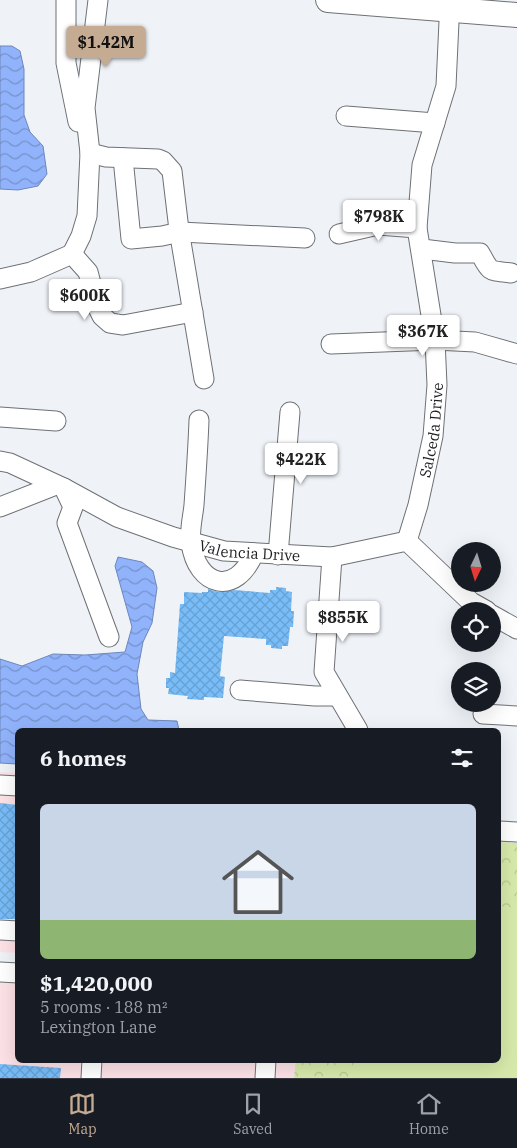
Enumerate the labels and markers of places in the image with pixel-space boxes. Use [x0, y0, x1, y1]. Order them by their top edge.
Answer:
pin: $1.42M [65, 26, 147, 68]
pin: $798K [344, 200, 414, 242]
pin: $600K [50, 278, 120, 321]
pin: $367K [388, 314, 458, 357]
pin: $422K [266, 442, 336, 485]
pin: $855K [308, 600, 378, 643]

